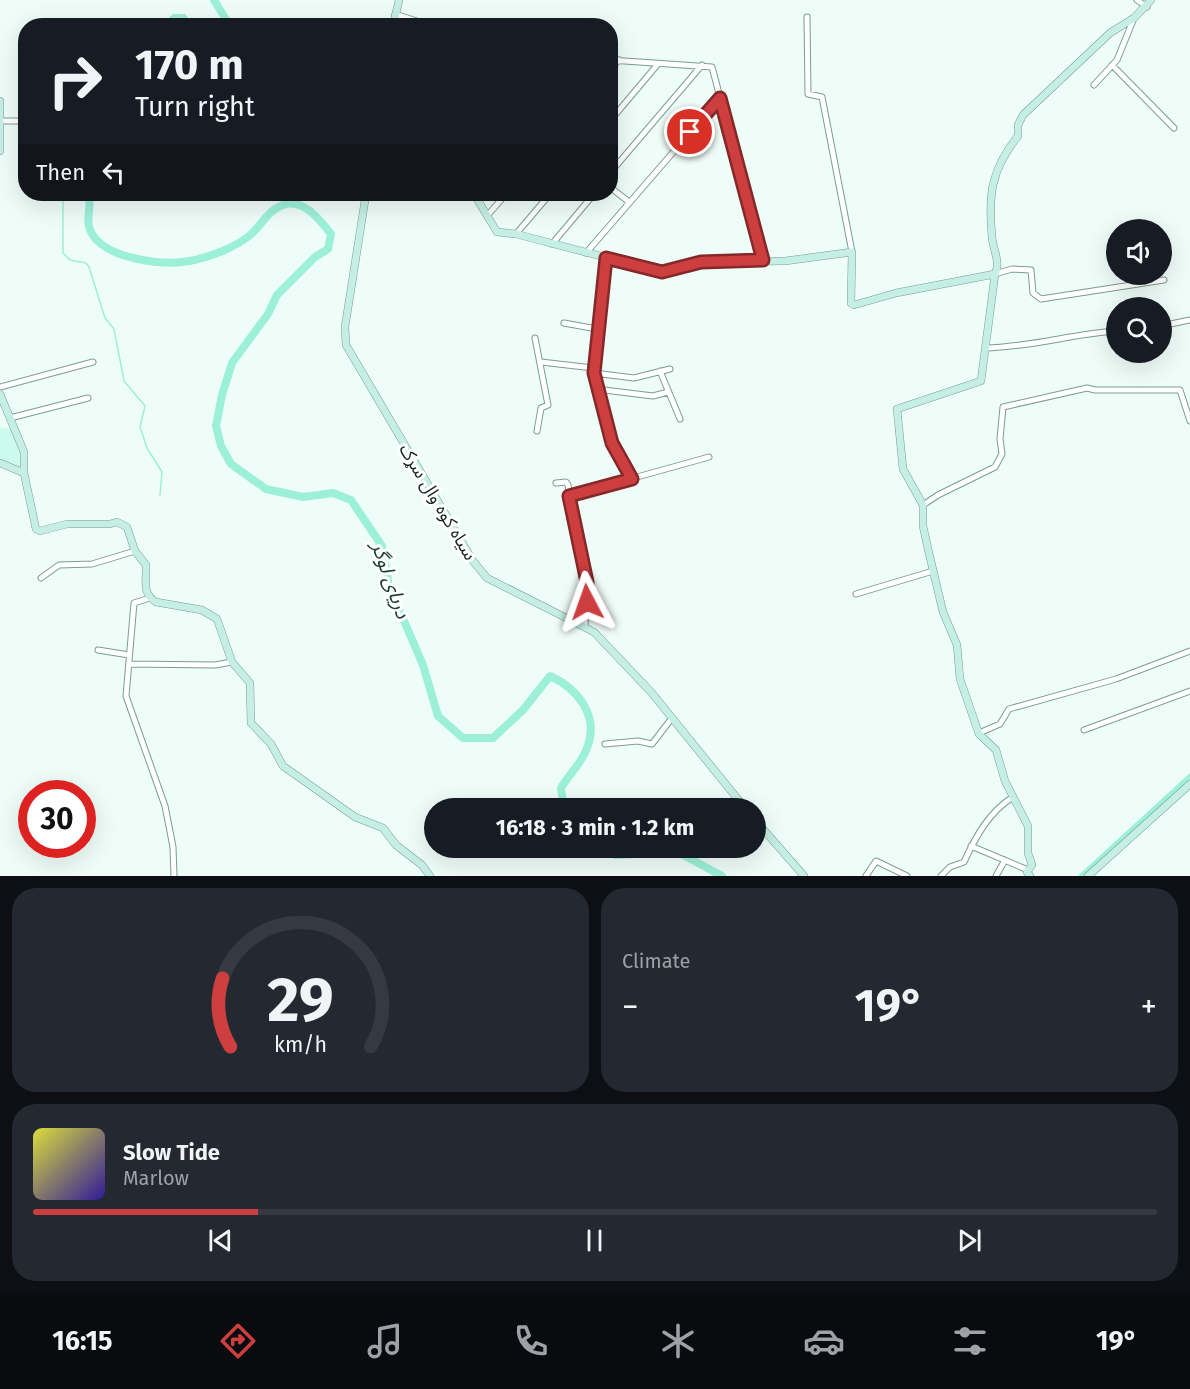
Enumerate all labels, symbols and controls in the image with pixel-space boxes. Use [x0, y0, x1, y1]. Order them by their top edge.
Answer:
text: 170 m [135, 40, 244, 90]
icon: right [36, 42, 114, 120]
text: Turn right [135, 91, 255, 123]
pin [664, 106, 715, 157]
icon: arrive [673, 115, 706, 148]
icon: left [97, 156, 130, 189]
text: Then [36, 159, 85, 186]
map controls [1106, 219, 1172, 363]
button: sound [1106, 219, 1172, 285]
button: search [1106, 297, 1172, 363]
street label: سیاه کوه وال سړک [395, 440, 481, 564]
water label: دریای لوگر [366, 537, 415, 622]
position arrow [555, 570, 619, 634]
speed limit sign: 30 [18, 780, 96, 858]
text: 16:18 · 3 min · 1.2 km [496, 814, 694, 841]
text: Climate [622, 949, 690, 973]
text: 29 [267, 963, 334, 1038]
text: 19° [855, 979, 924, 1033]
text: − [622, 987, 639, 1027]
text: + [1141, 987, 1157, 1027]
text: km/h [274, 1032, 327, 1058]
text: Slow Tide [123, 1139, 220, 1166]
text: Marlow [123, 1166, 189, 1190]
icon: previous [204, 1224, 237, 1257]
icon: pause [578, 1224, 611, 1257]
icon: next [953, 1224, 986, 1257]
icon: directions [217, 1320, 259, 1362]
icon: music [364, 1320, 406, 1362]
icon: phone [510, 1320, 552, 1362]
icon: climate [657, 1320, 699, 1362]
icon: car [803, 1320, 845, 1362]
icon: filters [949, 1320, 991, 1362]
text: 16:15 [52, 1325, 113, 1357]
text: 19° [1096, 1325, 1138, 1357]

